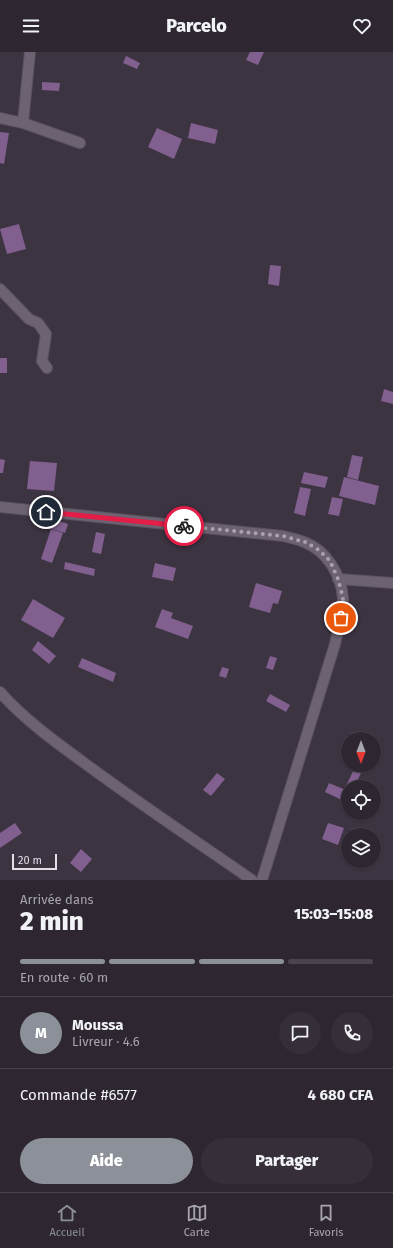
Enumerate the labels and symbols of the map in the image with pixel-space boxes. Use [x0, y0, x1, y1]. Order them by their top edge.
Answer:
pin [29, 495, 63, 529]
courier [164, 506, 204, 546]
pin [324, 601, 358, 635]
north arrow [341, 732, 381, 772]
scale bar [12, 852, 57, 871]

